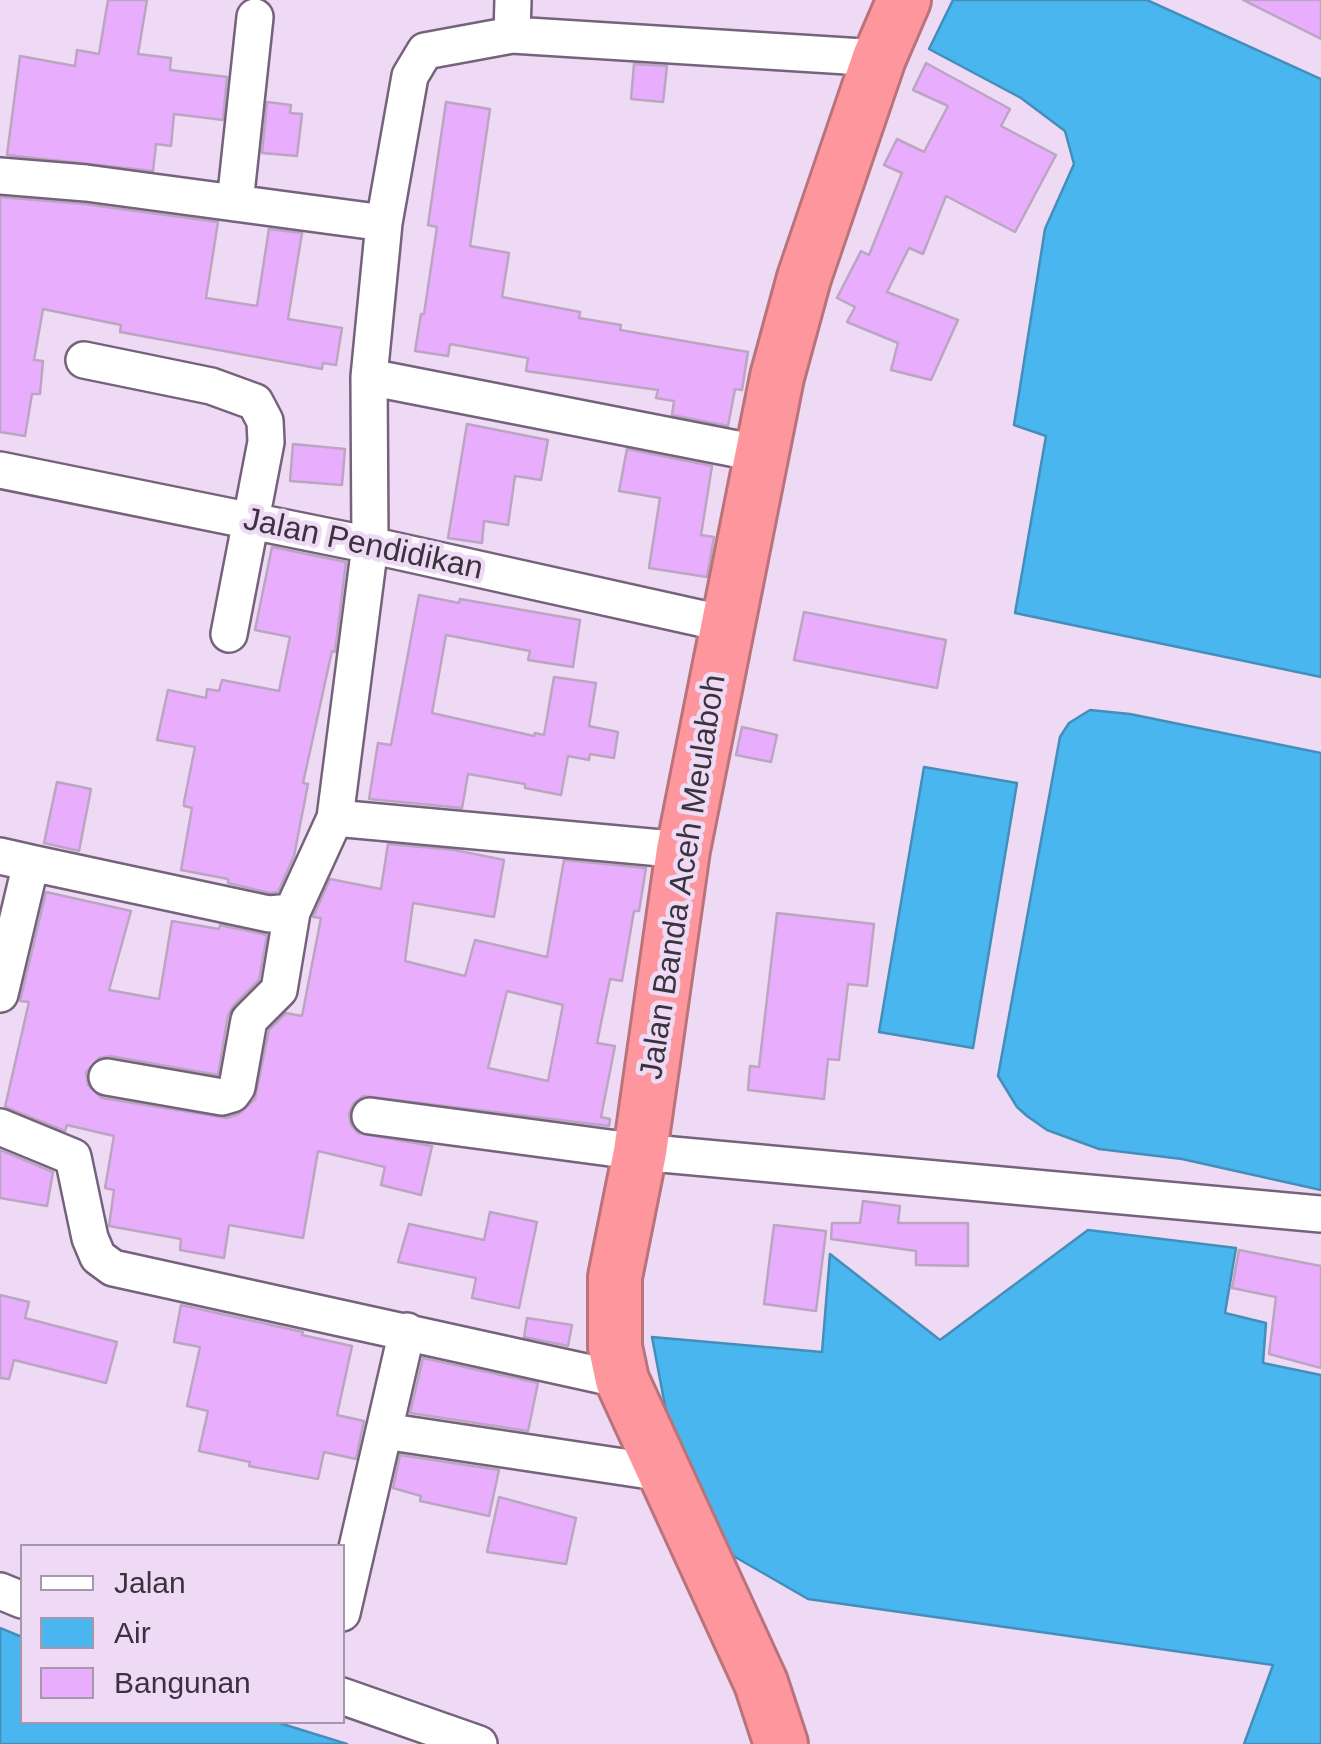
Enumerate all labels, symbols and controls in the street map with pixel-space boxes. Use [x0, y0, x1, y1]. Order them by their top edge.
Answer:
street label: Jalan Pendidikan [240, 501, 486, 589]
street label: Jalan Banda Aceh Meulaboh [633, 672, 735, 1082]
legend [20, 1544, 345, 1724]
text: Jalan [114, 1566, 186, 1599]
text: Air [114, 1616, 151, 1649]
text: Bangunan [114, 1666, 251, 1699]

